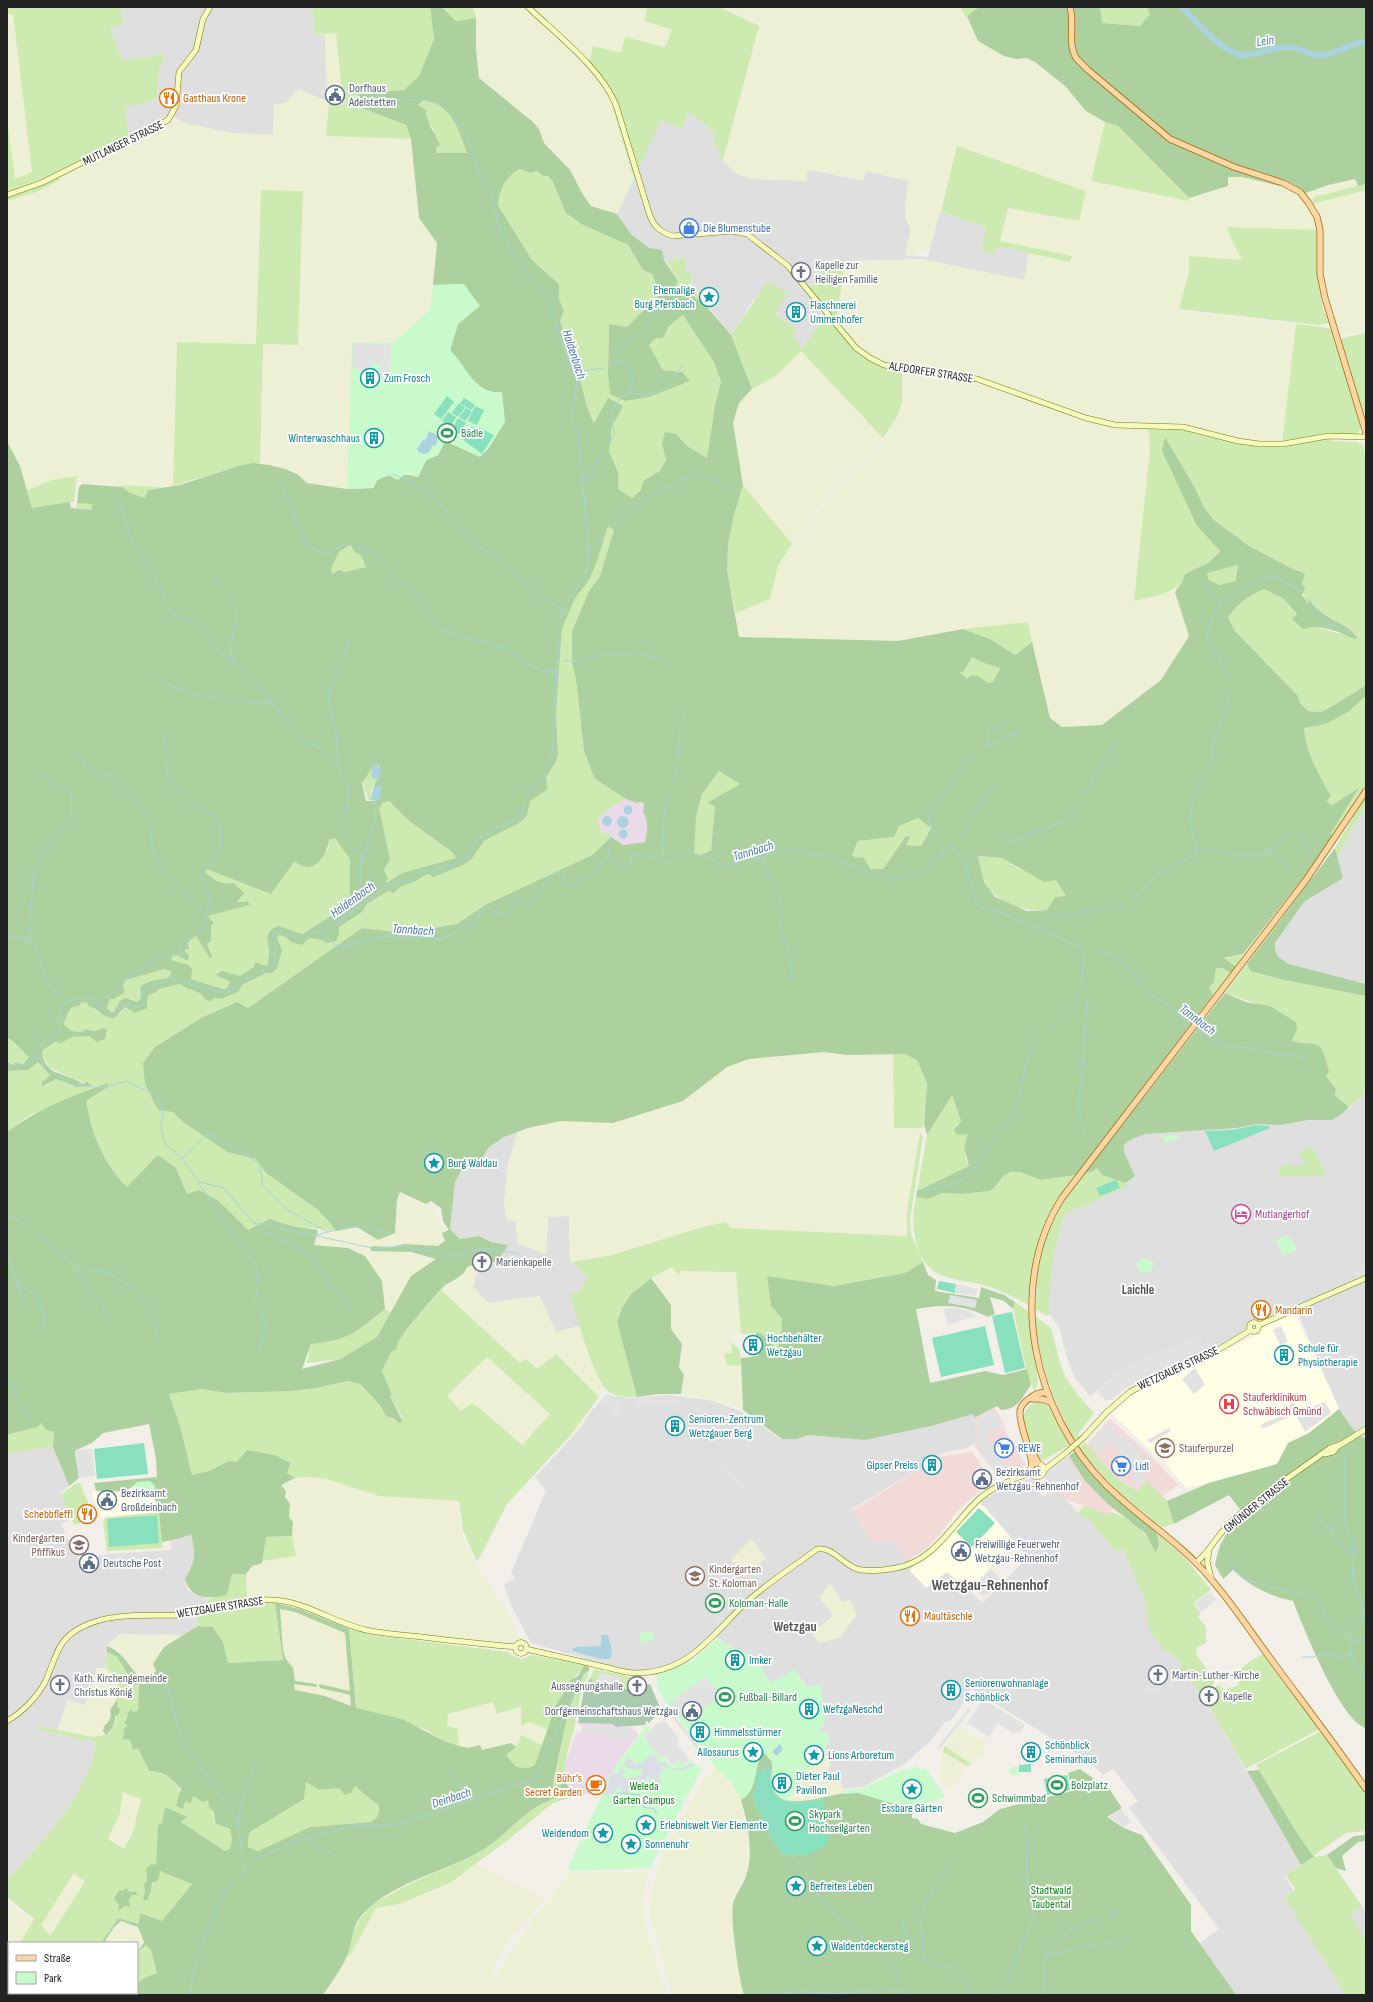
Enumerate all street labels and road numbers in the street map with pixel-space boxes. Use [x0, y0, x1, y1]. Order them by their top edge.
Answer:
street label: MUTLANGER STRASSE [81, 117, 166, 169]
street label: ALFDORFER STRASSE [887, 358, 974, 387]
street label: WETZGAUER STRASSE [1135, 1343, 1221, 1394]
street label: GMÜNDER STRASSE [1221, 1475, 1292, 1536]
street label: WETZGAUER STRASSE [176, 1593, 264, 1622]

